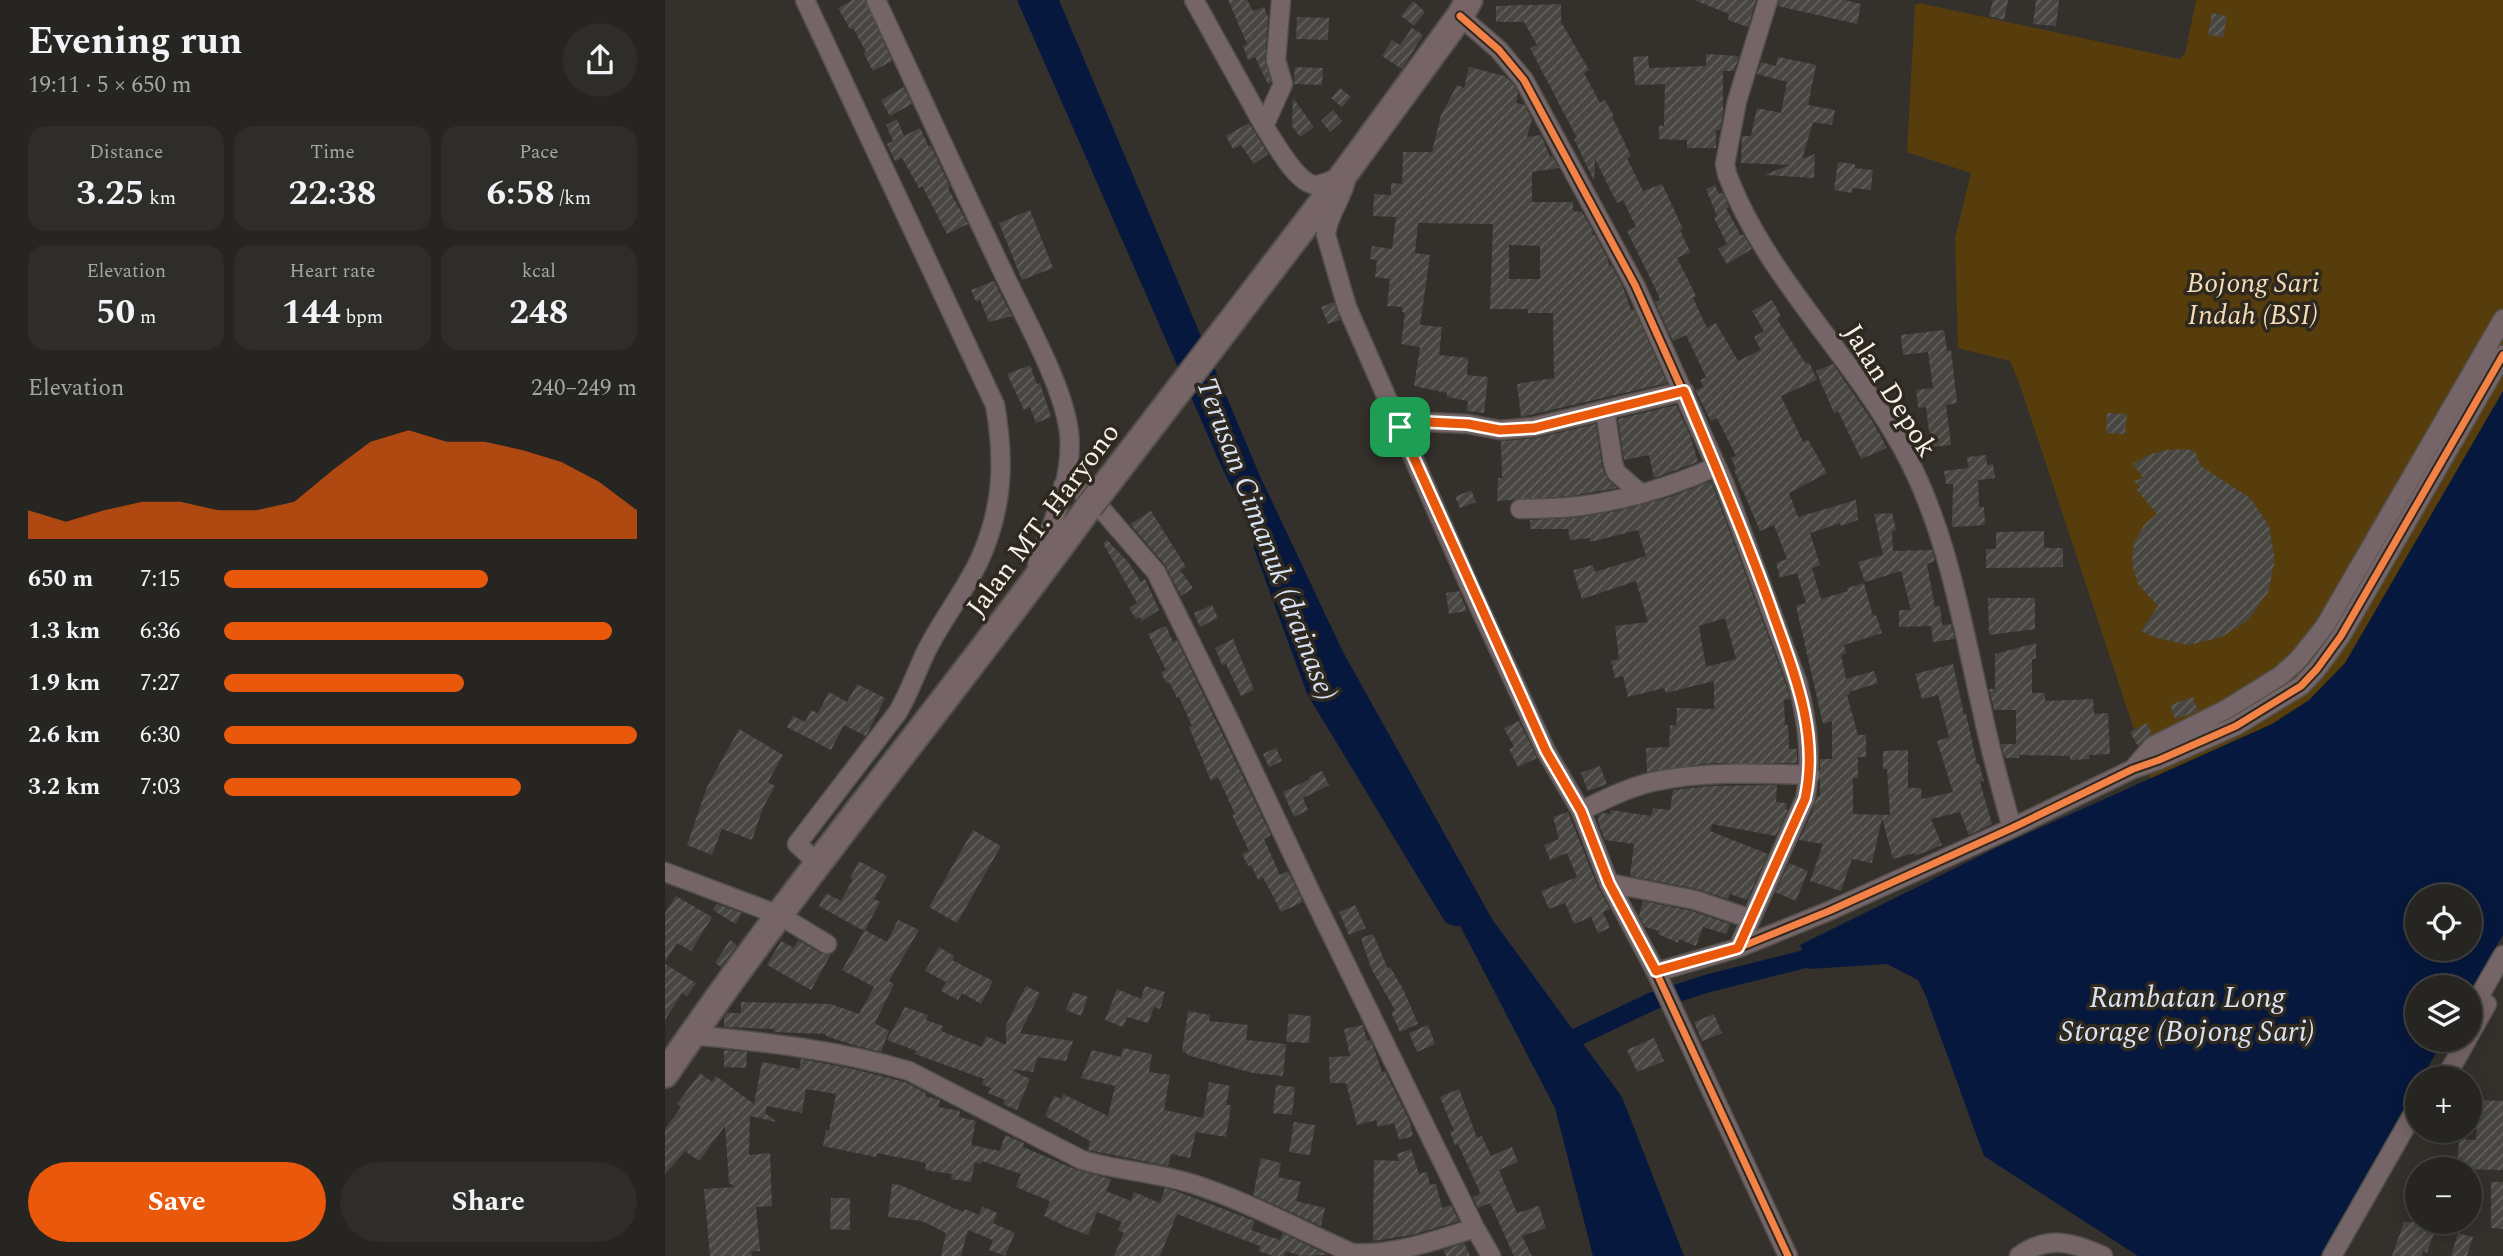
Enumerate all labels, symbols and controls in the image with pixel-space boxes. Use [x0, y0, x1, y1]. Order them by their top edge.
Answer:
text: Evening run [28, 13, 242, 71]
button: share [563, 23, 637, 97]
text: 19:11 · 5 × 650 m [28, 68, 192, 103]
text: Distance [89, 138, 163, 167]
text: Time [310, 138, 355, 167]
text: Pace [519, 138, 558, 167]
text: 3.25 [76, 167, 144, 220]
text: 22:38 [289, 167, 376, 220]
text: 6:58 [486, 167, 555, 220]
text: km [144, 184, 176, 213]
text: /km [555, 184, 591, 213]
text: Elevation [86, 257, 166, 286]
text: Heart rate [290, 257, 375, 286]
text: kcal [522, 257, 556, 286]
park label: Bojong Sari Indah (BSI) [2186, 262, 2320, 337]
text: 50 [96, 286, 135, 339]
text: 144 [282, 286, 341, 339]
text: 248 [509, 286, 568, 339]
text: m [135, 303, 156, 332]
text: bpm [341, 303, 383, 332]
street label: Jalan Depok [1832, 315, 1948, 466]
text: Elevation [28, 371, 124, 406]
text: 240–249 m [531, 371, 637, 406]
water label: Terusan Cimanuk (drainase) [1183, 371, 1349, 708]
pin [1370, 397, 1430, 457]
icon: arrive [1381, 408, 1419, 446]
street label: Jalan MT. Haryono [956, 414, 1131, 626]
text: 650 m [28, 562, 93, 597]
text: 7:15 [140, 562, 180, 597]
text: 1.3 km [28, 614, 100, 649]
text: 6:36 [140, 614, 180, 649]
text: 1.9 km [28, 666, 100, 701]
text: 7:27 [140, 666, 180, 701]
text: 2.6 km [28, 718, 100, 753]
text: 6:30 [140, 718, 180, 753]
text: 3.2 km [28, 770, 100, 805]
text: 7:03 [140, 770, 180, 805]
map controls [2405, 884, 2482, 1234]
button: locate [2405, 884, 2482, 961]
water label: Rambatan Long Storage (Bojong Sari) [2059, 975, 2315, 1055]
button: layers [2405, 975, 2482, 1052]
button: + [2405, 1066, 2482, 1143]
button: − [2405, 1157, 2482, 1234]
button: Save [28, 1162, 326, 1242]
button: Share [340, 1162, 637, 1242]

